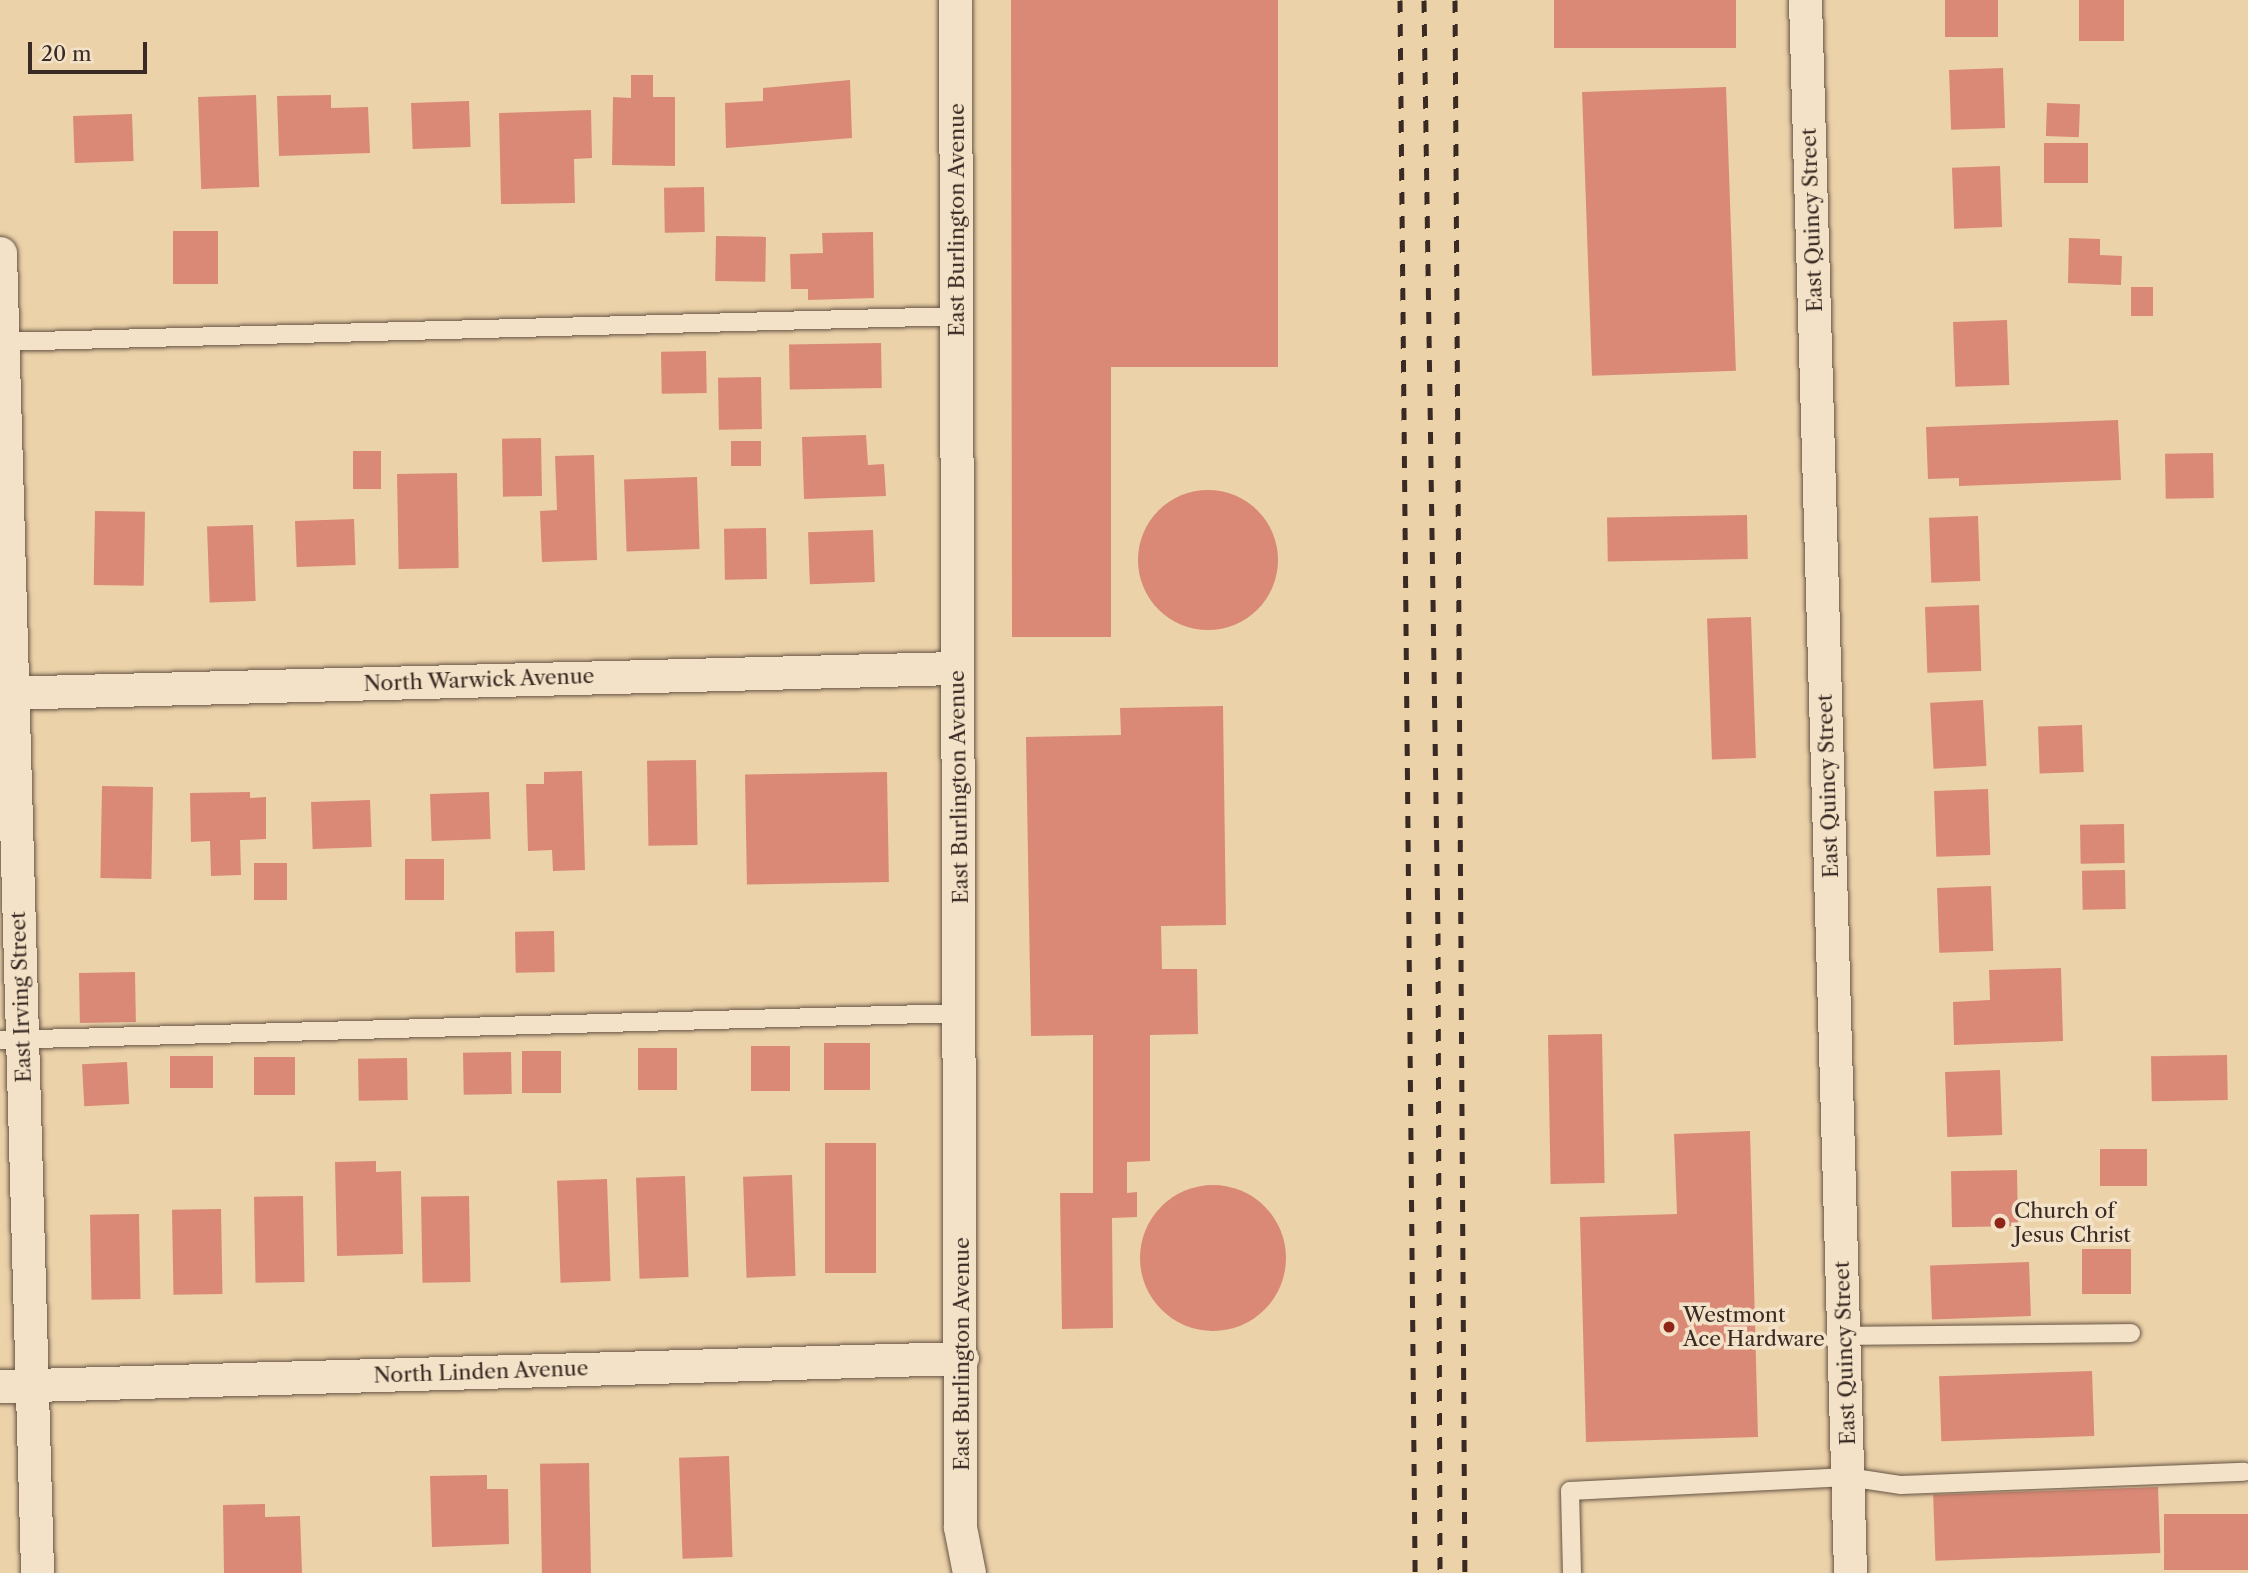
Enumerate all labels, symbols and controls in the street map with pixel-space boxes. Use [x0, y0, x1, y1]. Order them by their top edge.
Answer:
scale bar [32, 28, 150, 72]
text: 20 m [41, 41, 92, 66]
street label: East Burlington Avenue [944, 103, 970, 337]
street label: East Quincy Street [1796, 127, 1828, 313]
street label: North Warwick Avenue [362, 663, 596, 697]
street label: East Burlington Avenue [944, 670, 974, 904]
street label: East Quincy Street [1812, 693, 1844, 879]
street label: East Irving Street [5, 911, 37, 1083]
place label: Church of Jesus Christ [2014, 1198, 2131, 1248]
marker: Church of Jesus Christ [1992, 1215, 2008, 1231]
street label: East Burlington Avenue [949, 1237, 975, 1471]
street label: East Quincy Street [1829, 1260, 1861, 1446]
place label: Westmont Ace Hardware [1683, 1302, 1825, 1352]
marker: Westmont Ace Hardware [1661, 1319, 1677, 1335]
street label: North Linden Avenue [373, 1356, 589, 1388]

